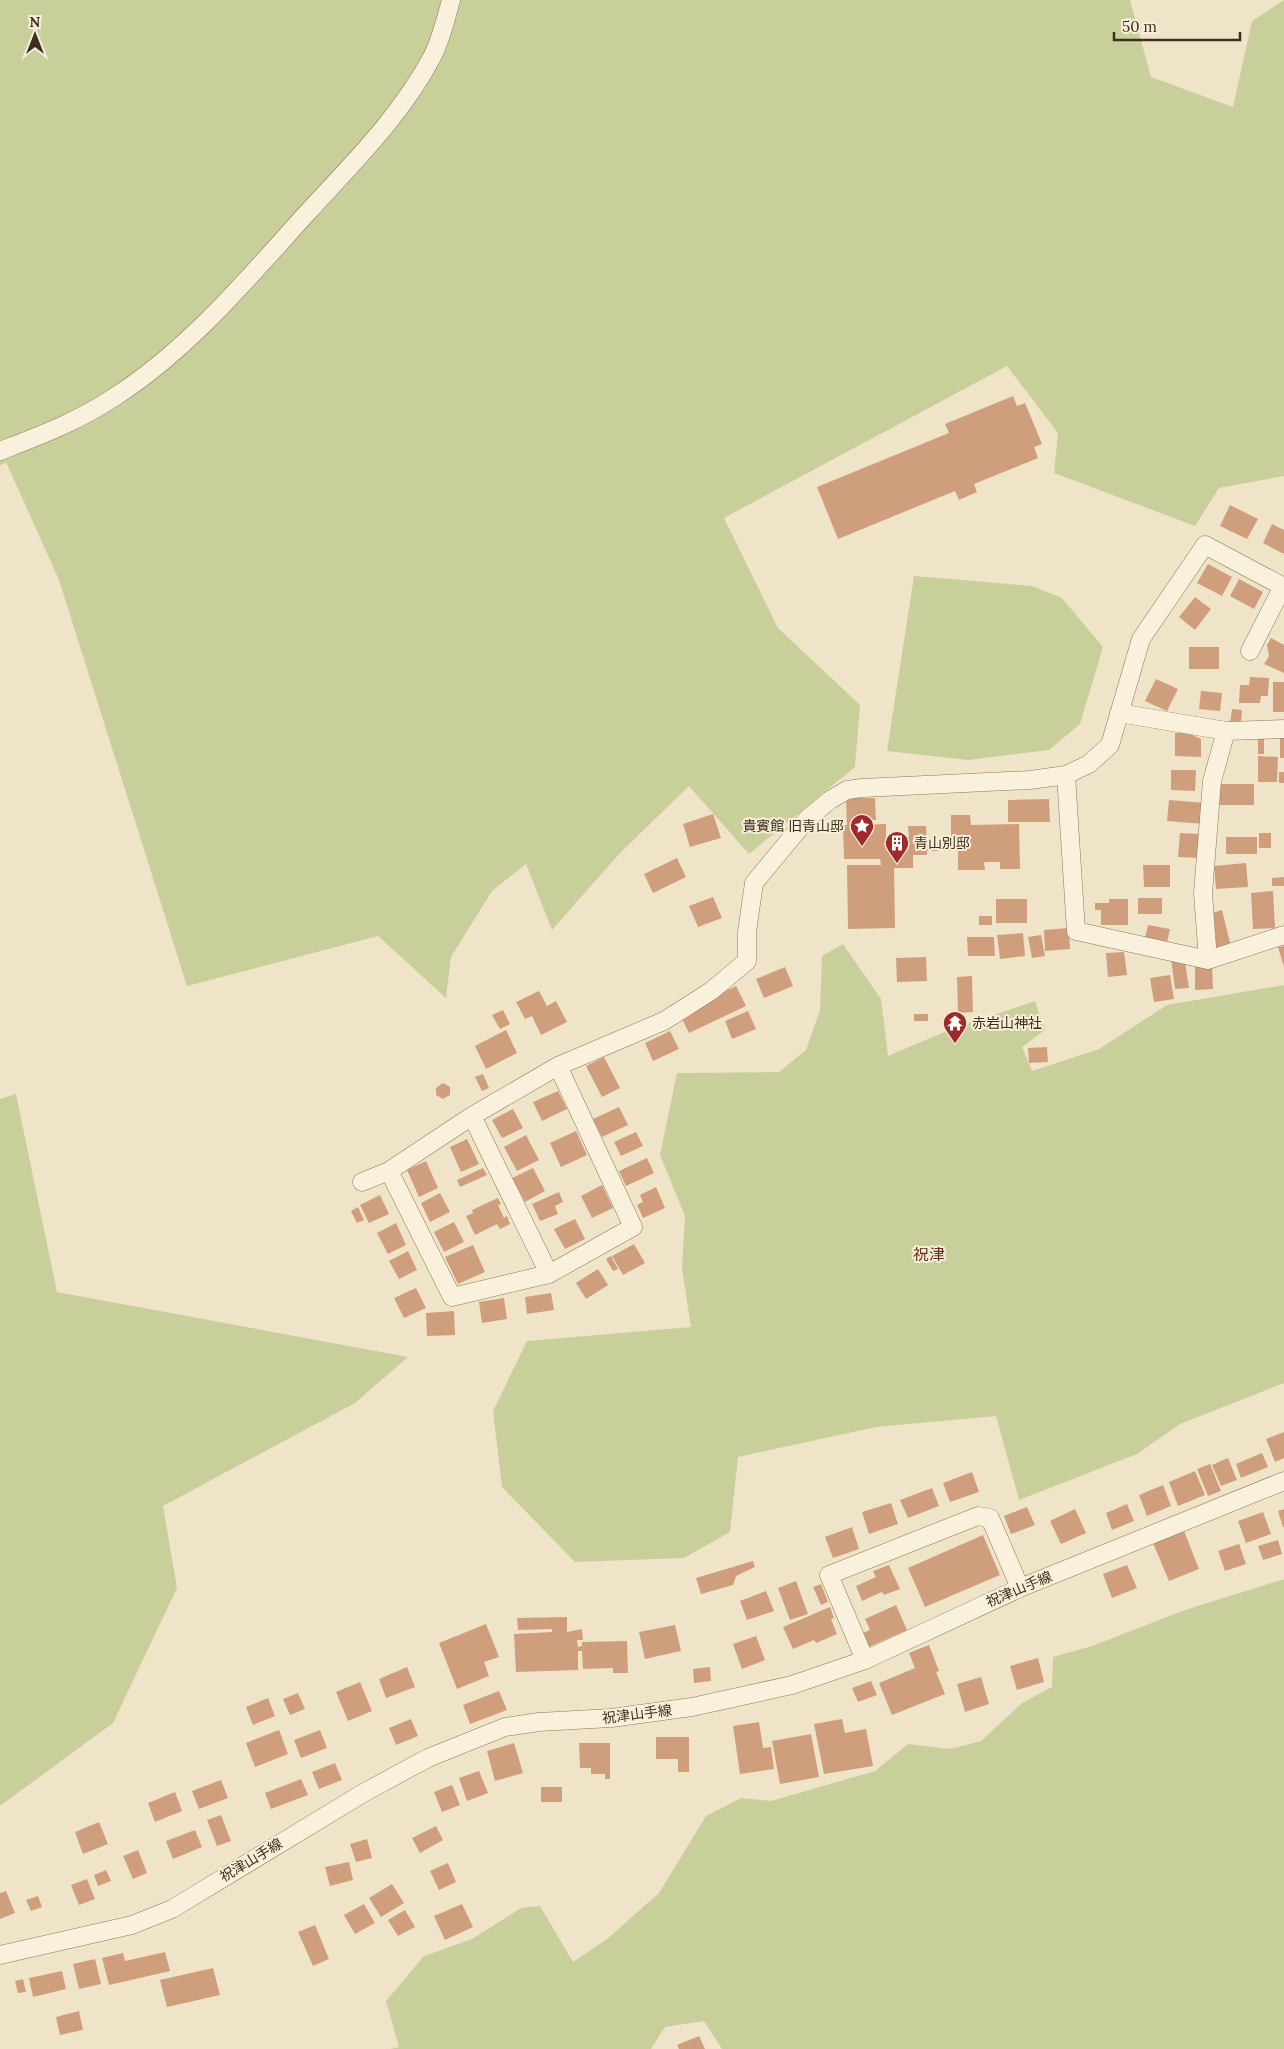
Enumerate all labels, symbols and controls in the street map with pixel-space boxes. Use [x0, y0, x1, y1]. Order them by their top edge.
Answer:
north arrow [10, 10, 60, 60]
scale bar [1114, 10, 1240, 42]
text: N [30, 13, 41, 31]
text: 50 m [1122, 17, 1157, 36]
place icon: 貴賓館 旧青山邸 [849, 813, 875, 847]
place label: 貴賓館 旧青山邸 [742, 817, 844, 835]
building icon: 青山別邸 [884, 830, 910, 864]
place label: 青山別邸 [914, 834, 970, 852]
temple icon: 赤岩山神社 [942, 1010, 968, 1044]
place label: 赤岩山神社 [972, 1014, 1042, 1032]
district label: 祝津 [913, 1244, 945, 1264]
street label: 祝津山手線 [983, 1567, 1055, 1611]
street label: 祝津山手線 [601, 1701, 673, 1727]
street label: 祝津山手線 [216, 1834, 286, 1886]

